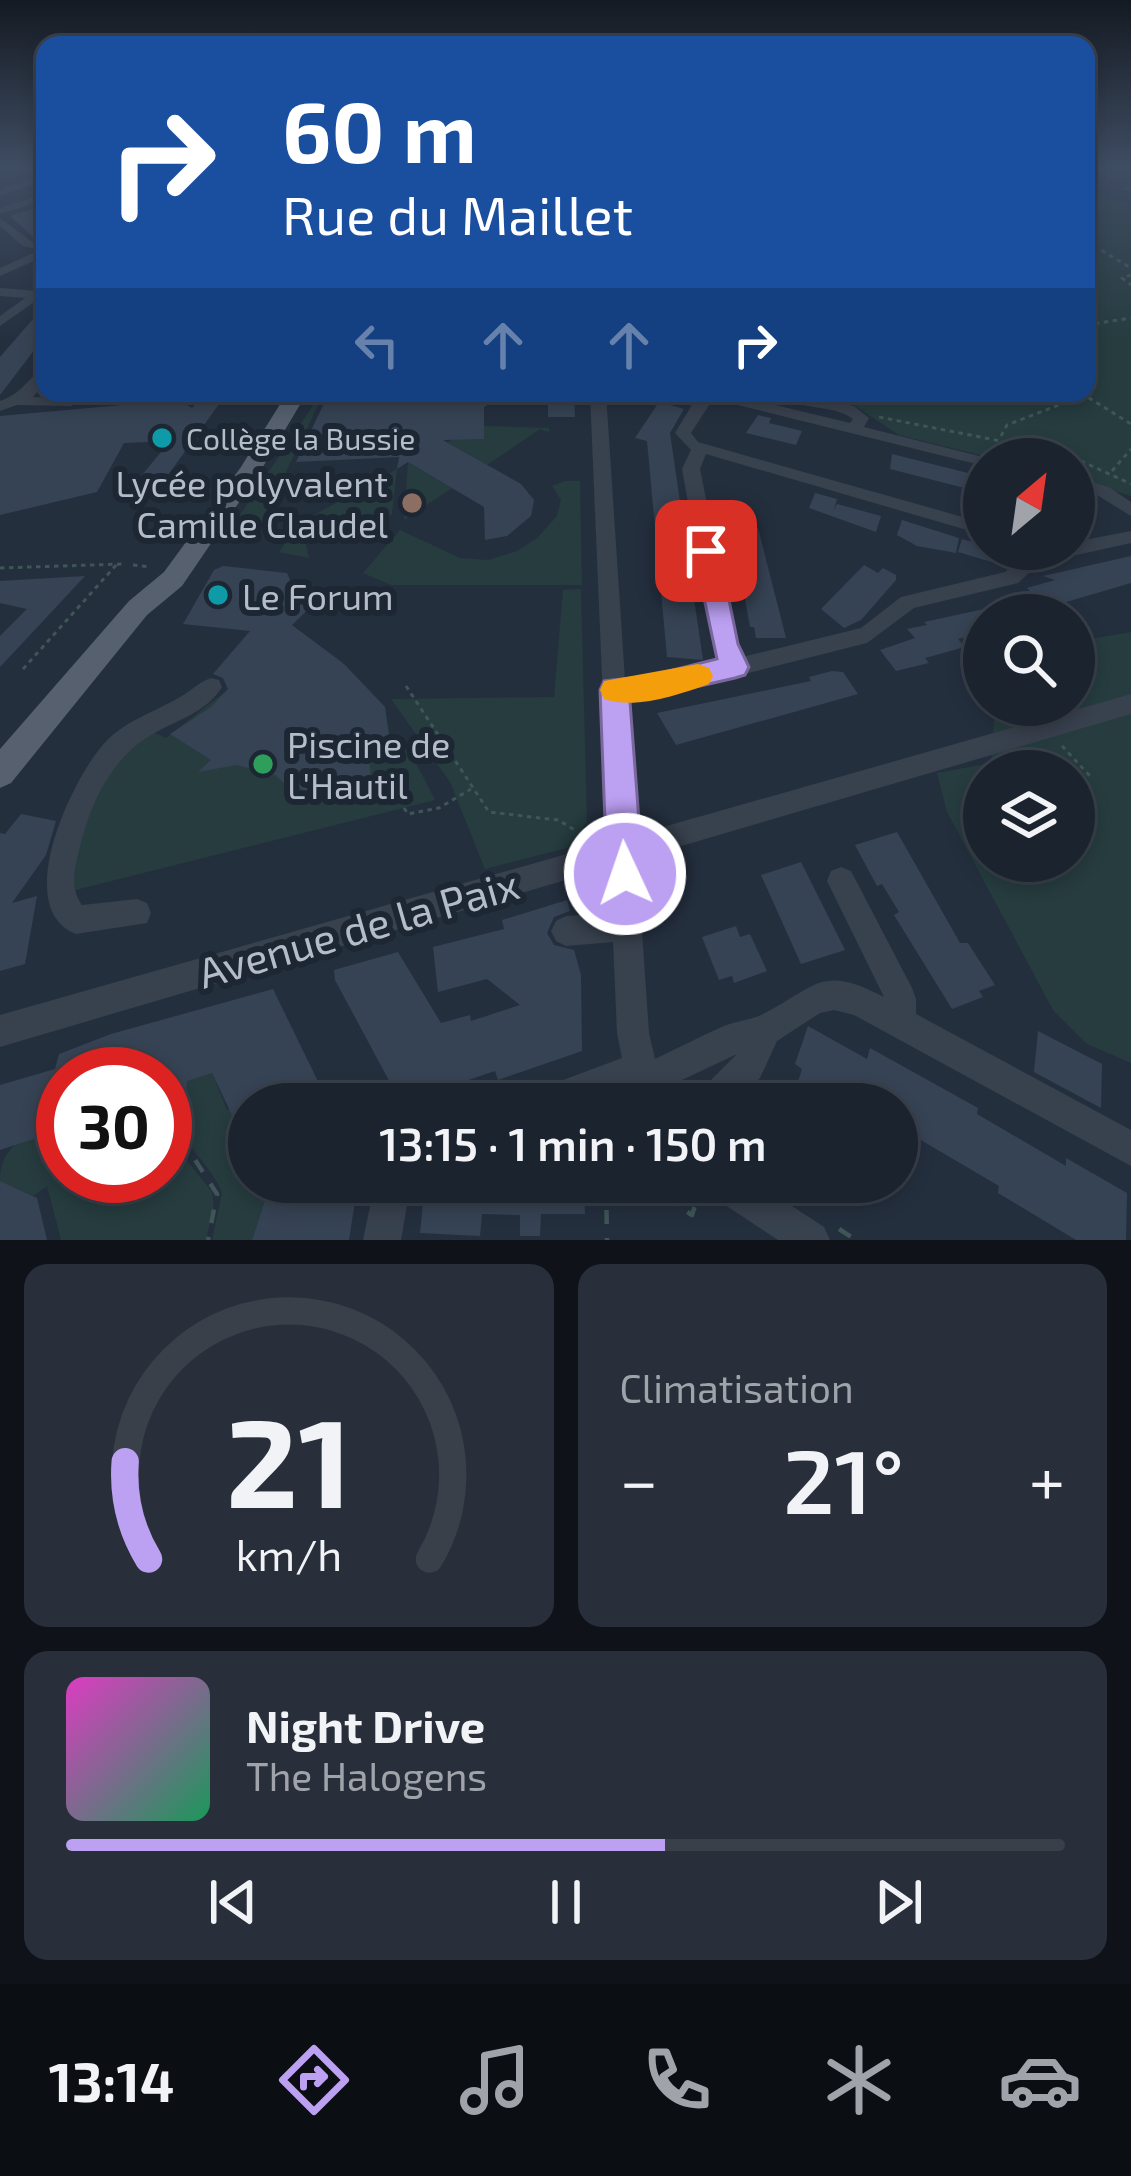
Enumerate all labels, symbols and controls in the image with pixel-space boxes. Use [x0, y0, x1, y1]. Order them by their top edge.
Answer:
text: 60 m [282, 79, 477, 180]
icon: right [84, 84, 240, 240]
text: Rue du Maillet [282, 181, 633, 246]
icon: left [344, 312, 410, 378]
icon: ahead [470, 312, 536, 378]
icon: ahead [596, 312, 662, 378]
icon: right [722, 312, 788, 378]
place label: Collège la Bussie [186, 420, 415, 456]
marker: Collège la Bussie [149, 425, 175, 451]
north arrow [963, 438, 1095, 570]
map controls [963, 438, 1095, 882]
place label: Lycée polyvalent Camille Claudel [116, 461, 388, 545]
marker: Lycée polyvalent Camille Claudel [399, 490, 425, 516]
pin [655, 500, 757, 602]
icon: arrive [673, 518, 739, 584]
place label: Le Forum [242, 574, 394, 617]
marker: Le Forum [205, 582, 231, 608]
button: search [963, 594, 1095, 726]
place label: Piscine de L'Hautil [287, 722, 450, 806]
button: layers [963, 750, 1095, 882]
marker: Piscine de L'Hautil [250, 751, 276, 777]
position arrow [562, 811, 688, 937]
street label: Avenue de la Paix [192, 857, 524, 997]
speed limit sign: 30 [36, 1047, 192, 1203]
text: 13:15 · 1 min · 150 m [379, 1116, 767, 1170]
text: Climatisation [620, 1364, 854, 1411]
text: 21 [226, 1383, 352, 1533]
text: 21° [783, 1424, 904, 1532]
text: − [620, 1439, 658, 1518]
text: + [1029, 1439, 1065, 1518]
text: km/h [235, 1527, 342, 1579]
text: Night Drive [246, 1698, 485, 1752]
text: The Halogens [246, 1752, 487, 1799]
icon: previous [200, 1869, 266, 1935]
icon: pause [533, 1869, 599, 1935]
icon: next [866, 1869, 932, 1935]
icon: directions [272, 2038, 356, 2122]
icon: music [453, 2038, 537, 2122]
icon: phone [635, 2038, 719, 2122]
icon: climate [817, 2038, 901, 2122]
icon: car [998, 2038, 1082, 2122]
text: 13:14 [49, 2048, 174, 2113]

